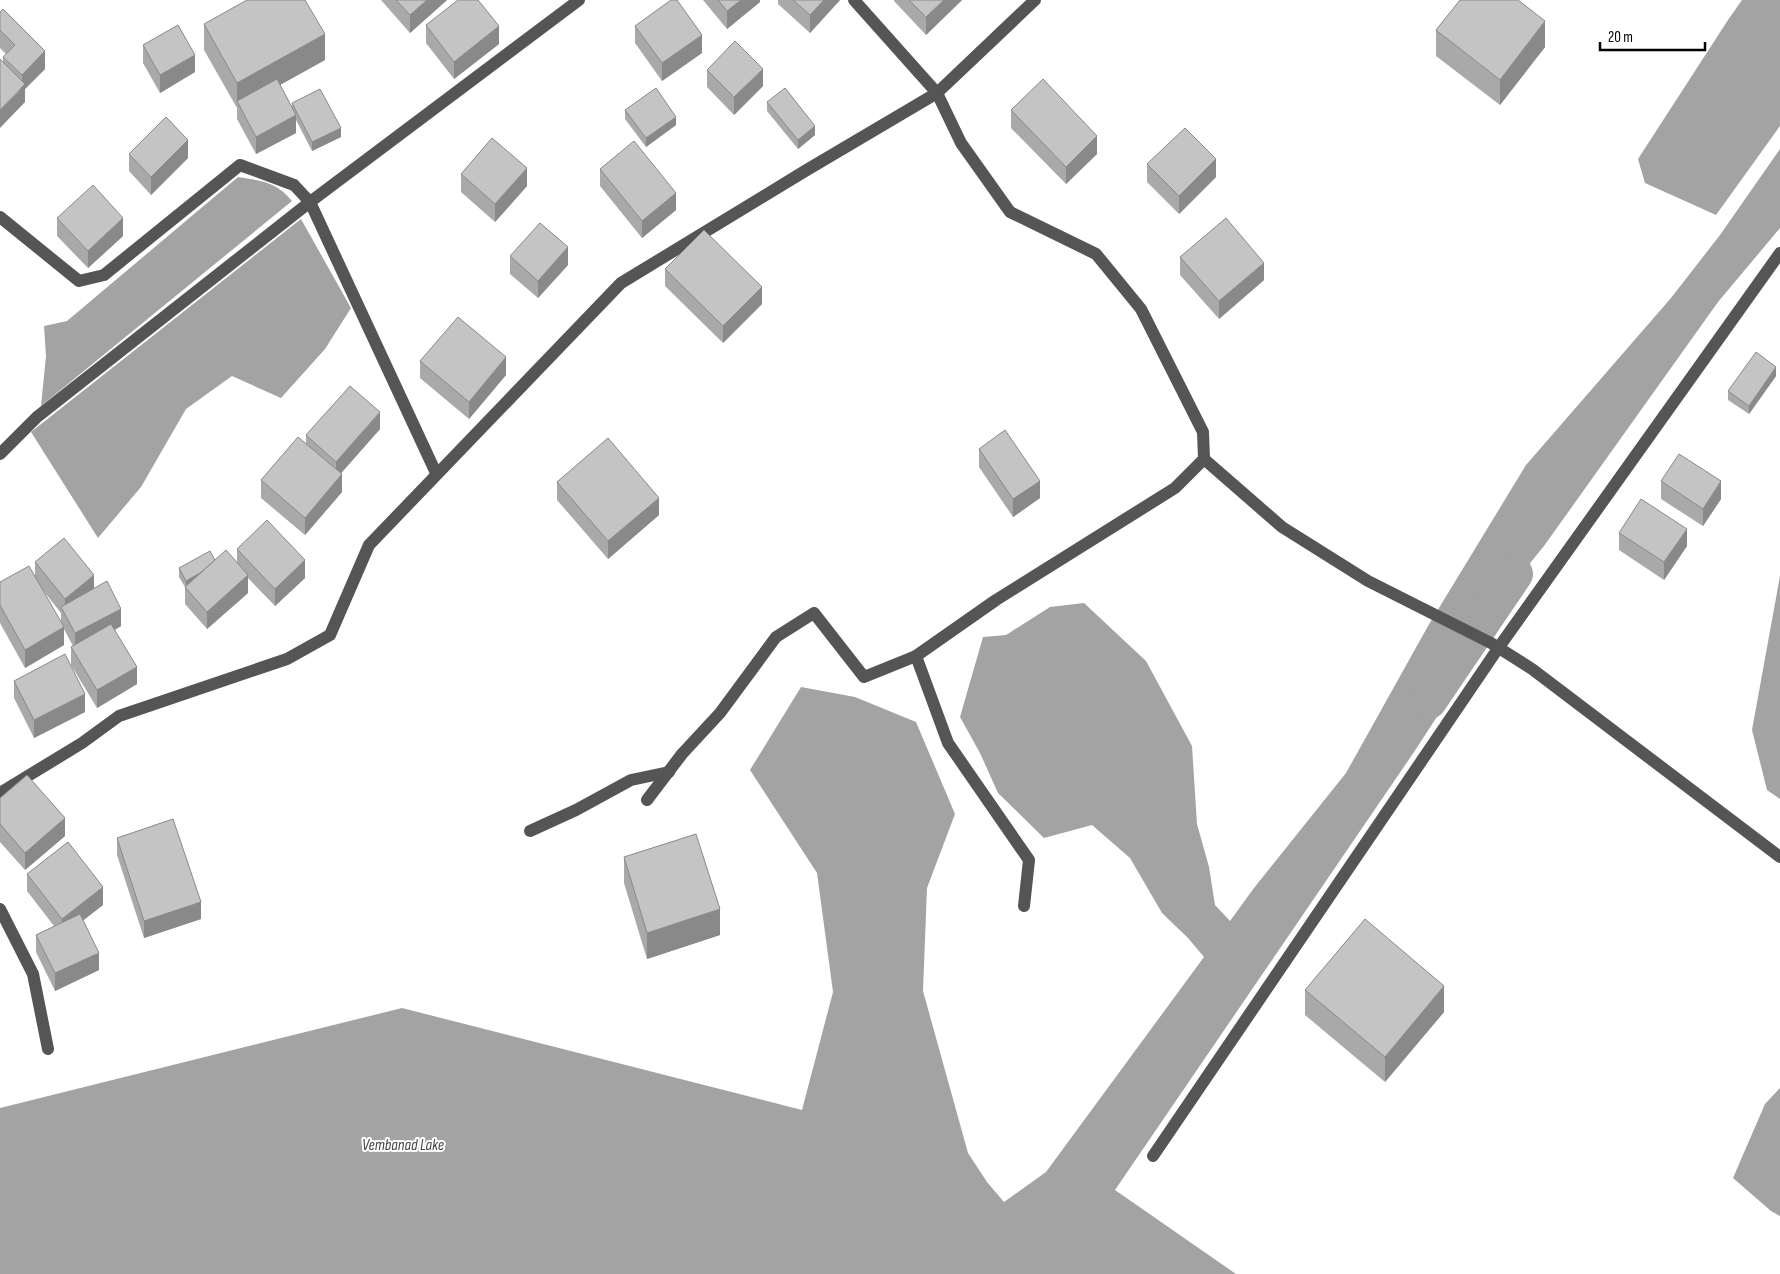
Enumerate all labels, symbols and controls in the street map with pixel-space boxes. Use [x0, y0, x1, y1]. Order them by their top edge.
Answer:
scale bar [1600, 20, 1705, 52]
text: 20 m [1608, 28, 1633, 47]
water label: Vembanad Lake [362, 1136, 444, 1155]

